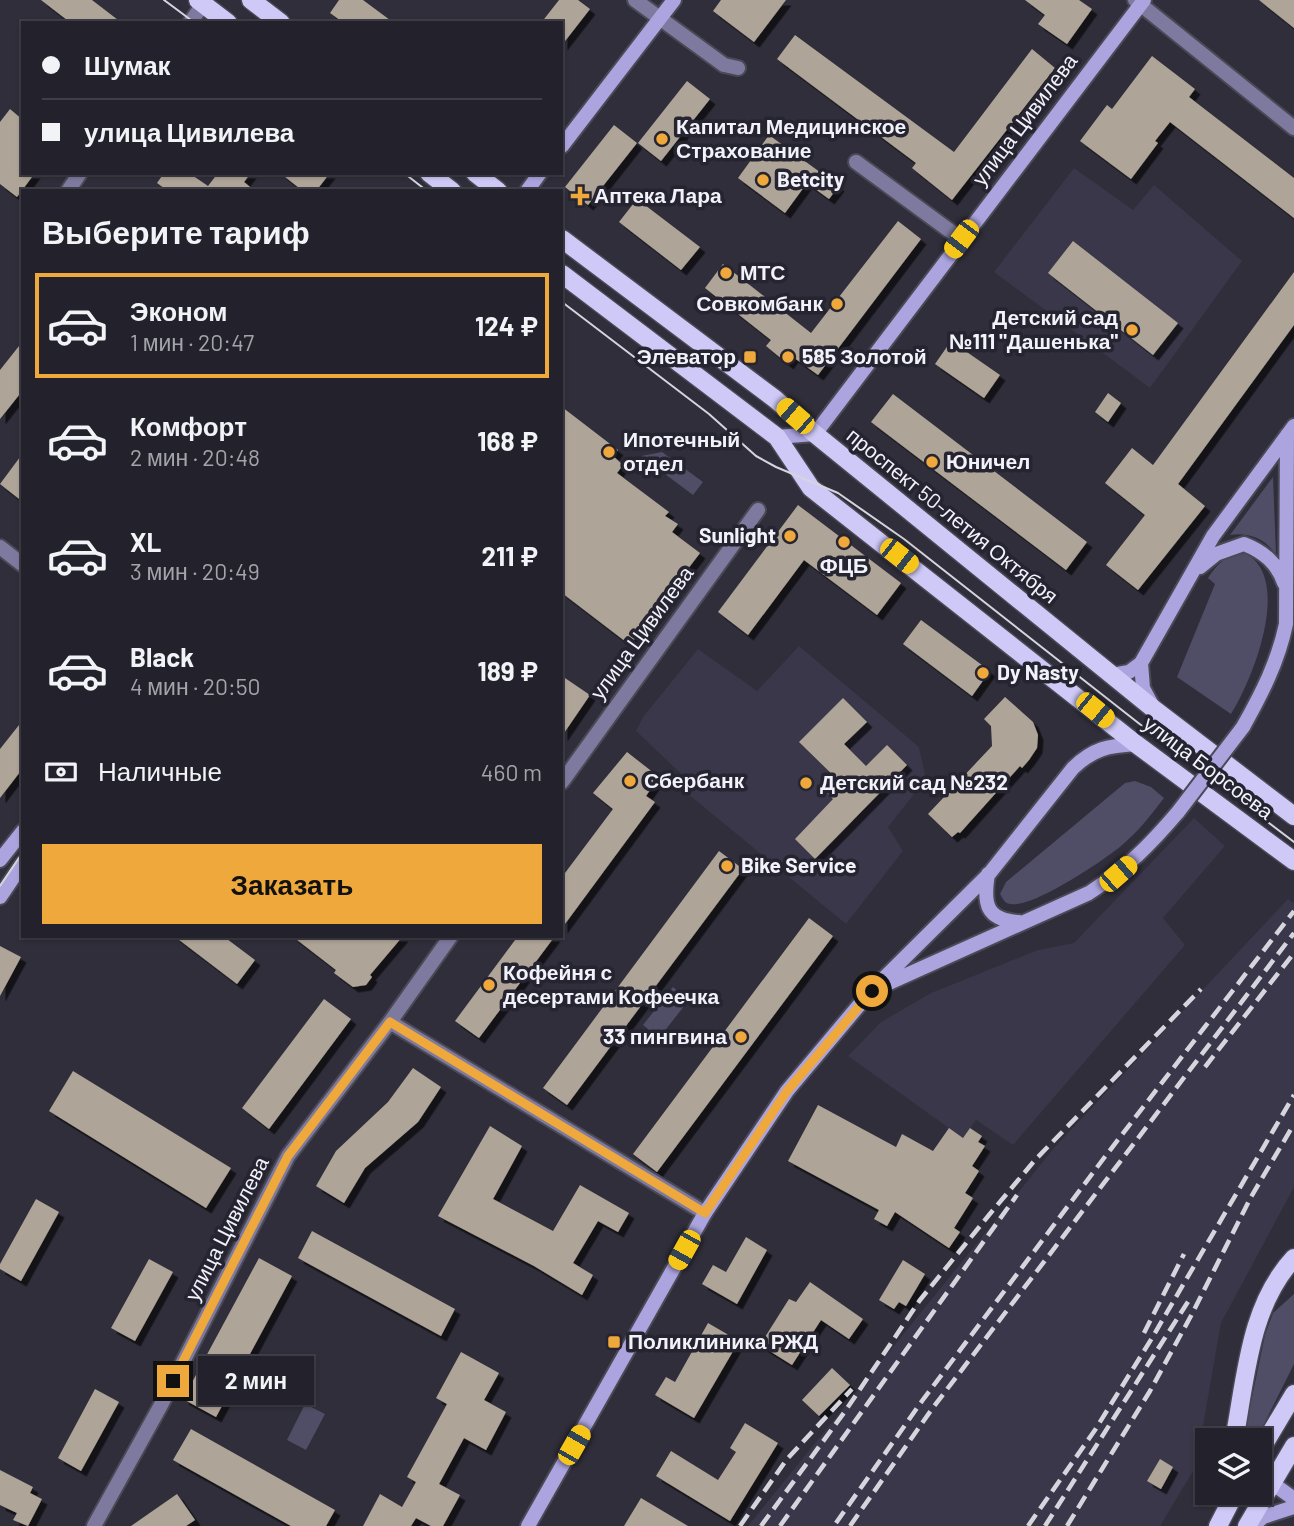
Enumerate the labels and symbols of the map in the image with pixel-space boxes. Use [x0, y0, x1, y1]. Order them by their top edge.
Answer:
street label: улица Цивилева [966, 48, 1082, 190]
place label: Капитал Медицинское Страхование [676, 113, 906, 162]
marker: Капитал Медицинское Страхование [654, 131, 670, 147]
place label: Betcity [777, 166, 845, 191]
marker: Betcity [755, 172, 771, 188]
place label: Аптека Лара [594, 182, 722, 207]
marker: Аптека Лара [572, 188, 588, 204]
car [940, 216, 983, 262]
place label: МТС [740, 259, 786, 284]
marker: МТС [718, 265, 734, 281]
place label: Совкомбанк [696, 290, 823, 315]
marker: Совкомбанк [829, 296, 845, 312]
place label: Детский сад №111 "Дашенька" [949, 304, 1118, 353]
marker: Детский сад №111 "Дашенька" [1124, 322, 1140, 338]
place label: Элеватор [637, 343, 736, 368]
place label: 585 Золотой [802, 343, 927, 368]
marker: Элеватор [742, 349, 758, 365]
marker: 585 Золотой [780, 349, 796, 365]
car [773, 394, 818, 438]
street label: проспект 50-летия Октября [842, 422, 1063, 608]
place label: Ипотечный отдел [623, 426, 740, 475]
marker: Ипотечный отдел [601, 444, 617, 460]
place label: Юничел [946, 448, 1030, 473]
marker: Юничел [924, 454, 940, 470]
place label: Sunlight [699, 522, 776, 547]
marker: Sunlight [782, 528, 798, 544]
marker: ФЦБ [836, 534, 852, 550]
car [876, 535, 923, 577]
place label: ФЦБ [820, 552, 868, 577]
street label: улица Цивилева [584, 560, 698, 704]
place label: Dy Nasty [997, 659, 1079, 684]
marker: Dy Nasty [975, 665, 991, 681]
car [1073, 689, 1118, 731]
street label: улица Борсоева [1139, 710, 1279, 824]
place label: Сбербанк [644, 767, 745, 792]
place label: Детский сад №232 [820, 769, 1008, 794]
marker: Сбербанк [622, 773, 638, 789]
marker: Детский сад №232 [798, 775, 814, 791]
place label: Bike Service [741, 852, 856, 877]
car [1096, 852, 1141, 896]
marker: Bike Service [719, 858, 735, 874]
place label: Кофейня с десертами Кофеечка [503, 959, 720, 1008]
route start [856, 975, 888, 1007]
marker: Кофейня с десертами Кофеечка [481, 977, 497, 993]
place label: 33 пингвина [603, 1023, 727, 1048]
marker: 33 пингвина [733, 1029, 749, 1045]
street label: улица Цивилева [179, 1152, 273, 1305]
car [665, 1227, 704, 1273]
place label: Поликлиника РЖД [628, 1328, 818, 1353]
marker: Поликлиника РЖД [606, 1334, 622, 1350]
callout: 2 мин [198, 1356, 313, 1406]
route end [157, 1365, 189, 1397]
car [555, 1422, 594, 1468]

